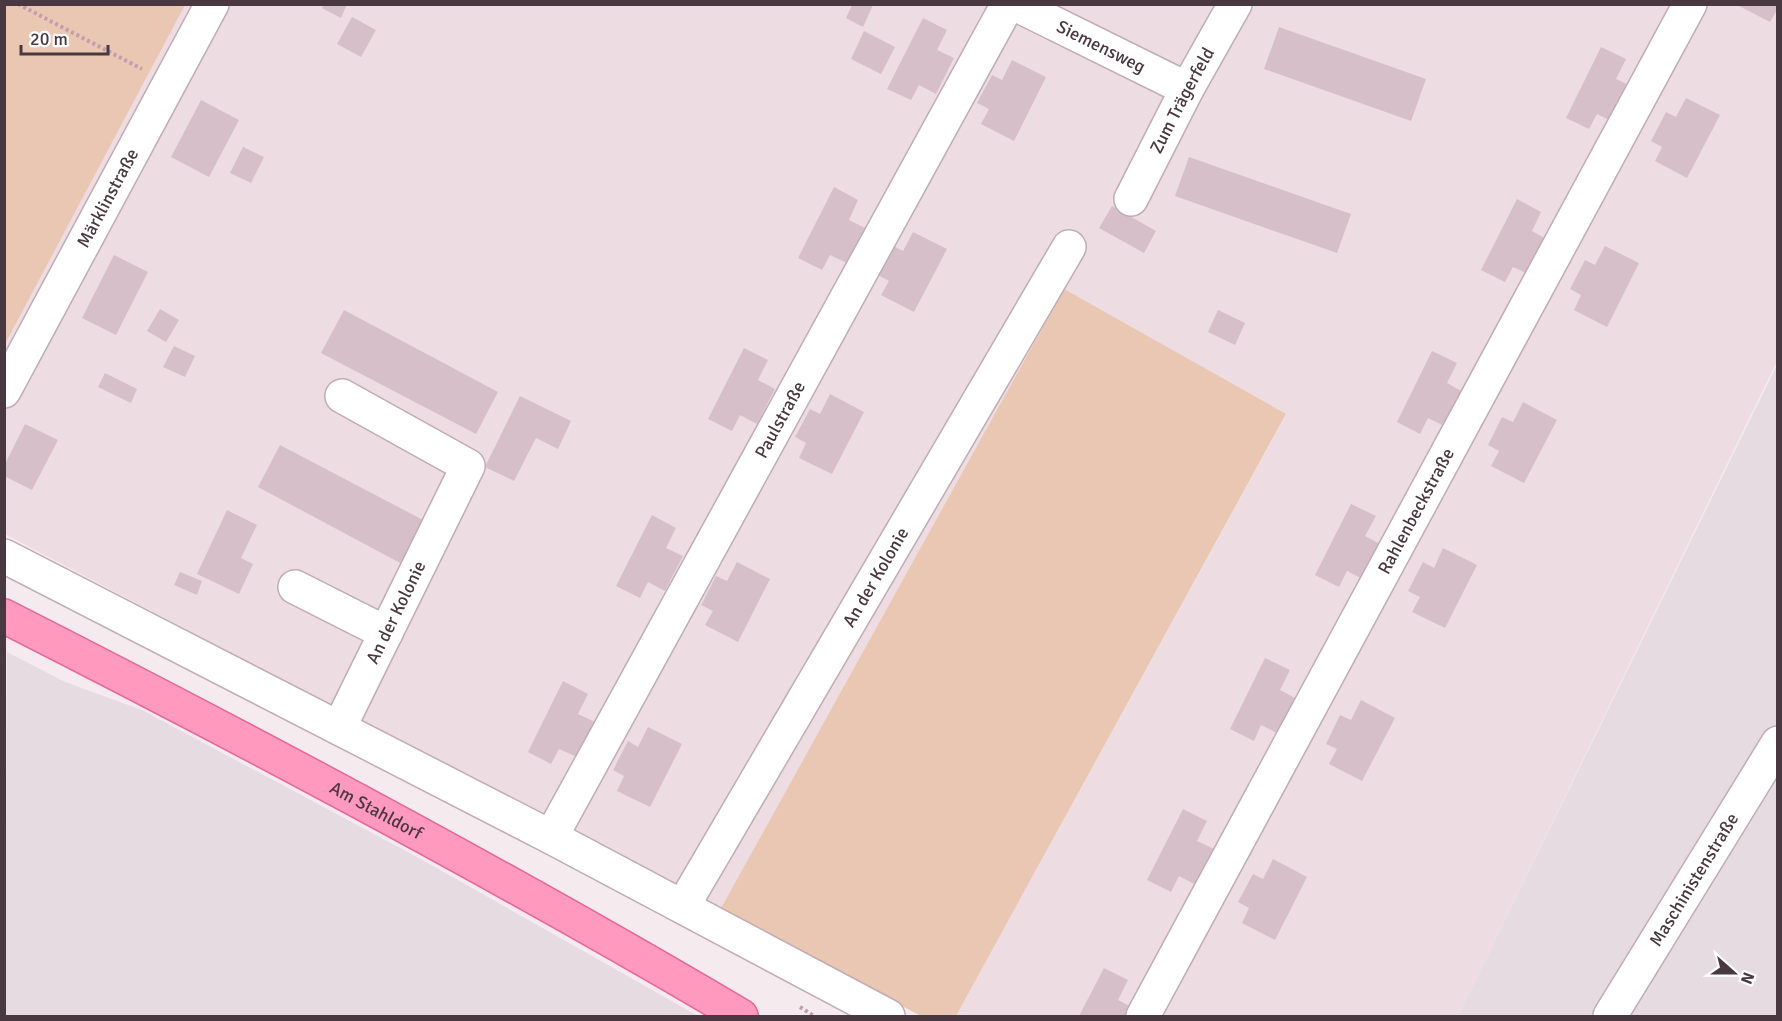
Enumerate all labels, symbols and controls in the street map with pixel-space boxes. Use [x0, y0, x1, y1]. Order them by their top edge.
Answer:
street label: Siemensweg [1053, 15, 1149, 78]
scale bar [21, 18, 108, 56]
text: 20 m [30, 28, 68, 50]
street label: Zum Trägerfeld [1145, 44, 1219, 157]
street label: Märklinstraße [72, 145, 143, 251]
street label: Paulstraße [750, 377, 810, 462]
street label: Rahlenbeckstraße [1373, 444, 1459, 578]
street label: An der Kolonie [838, 523, 913, 631]
street label: An der Kolonie [361, 557, 431, 667]
street label: Am Stahldorf [326, 777, 427, 845]
street label: Maschinistenstraße [1645, 809, 1743, 950]
north arrow [1704, 943, 1764, 1003]
text: N [1736, 969, 1758, 987]

